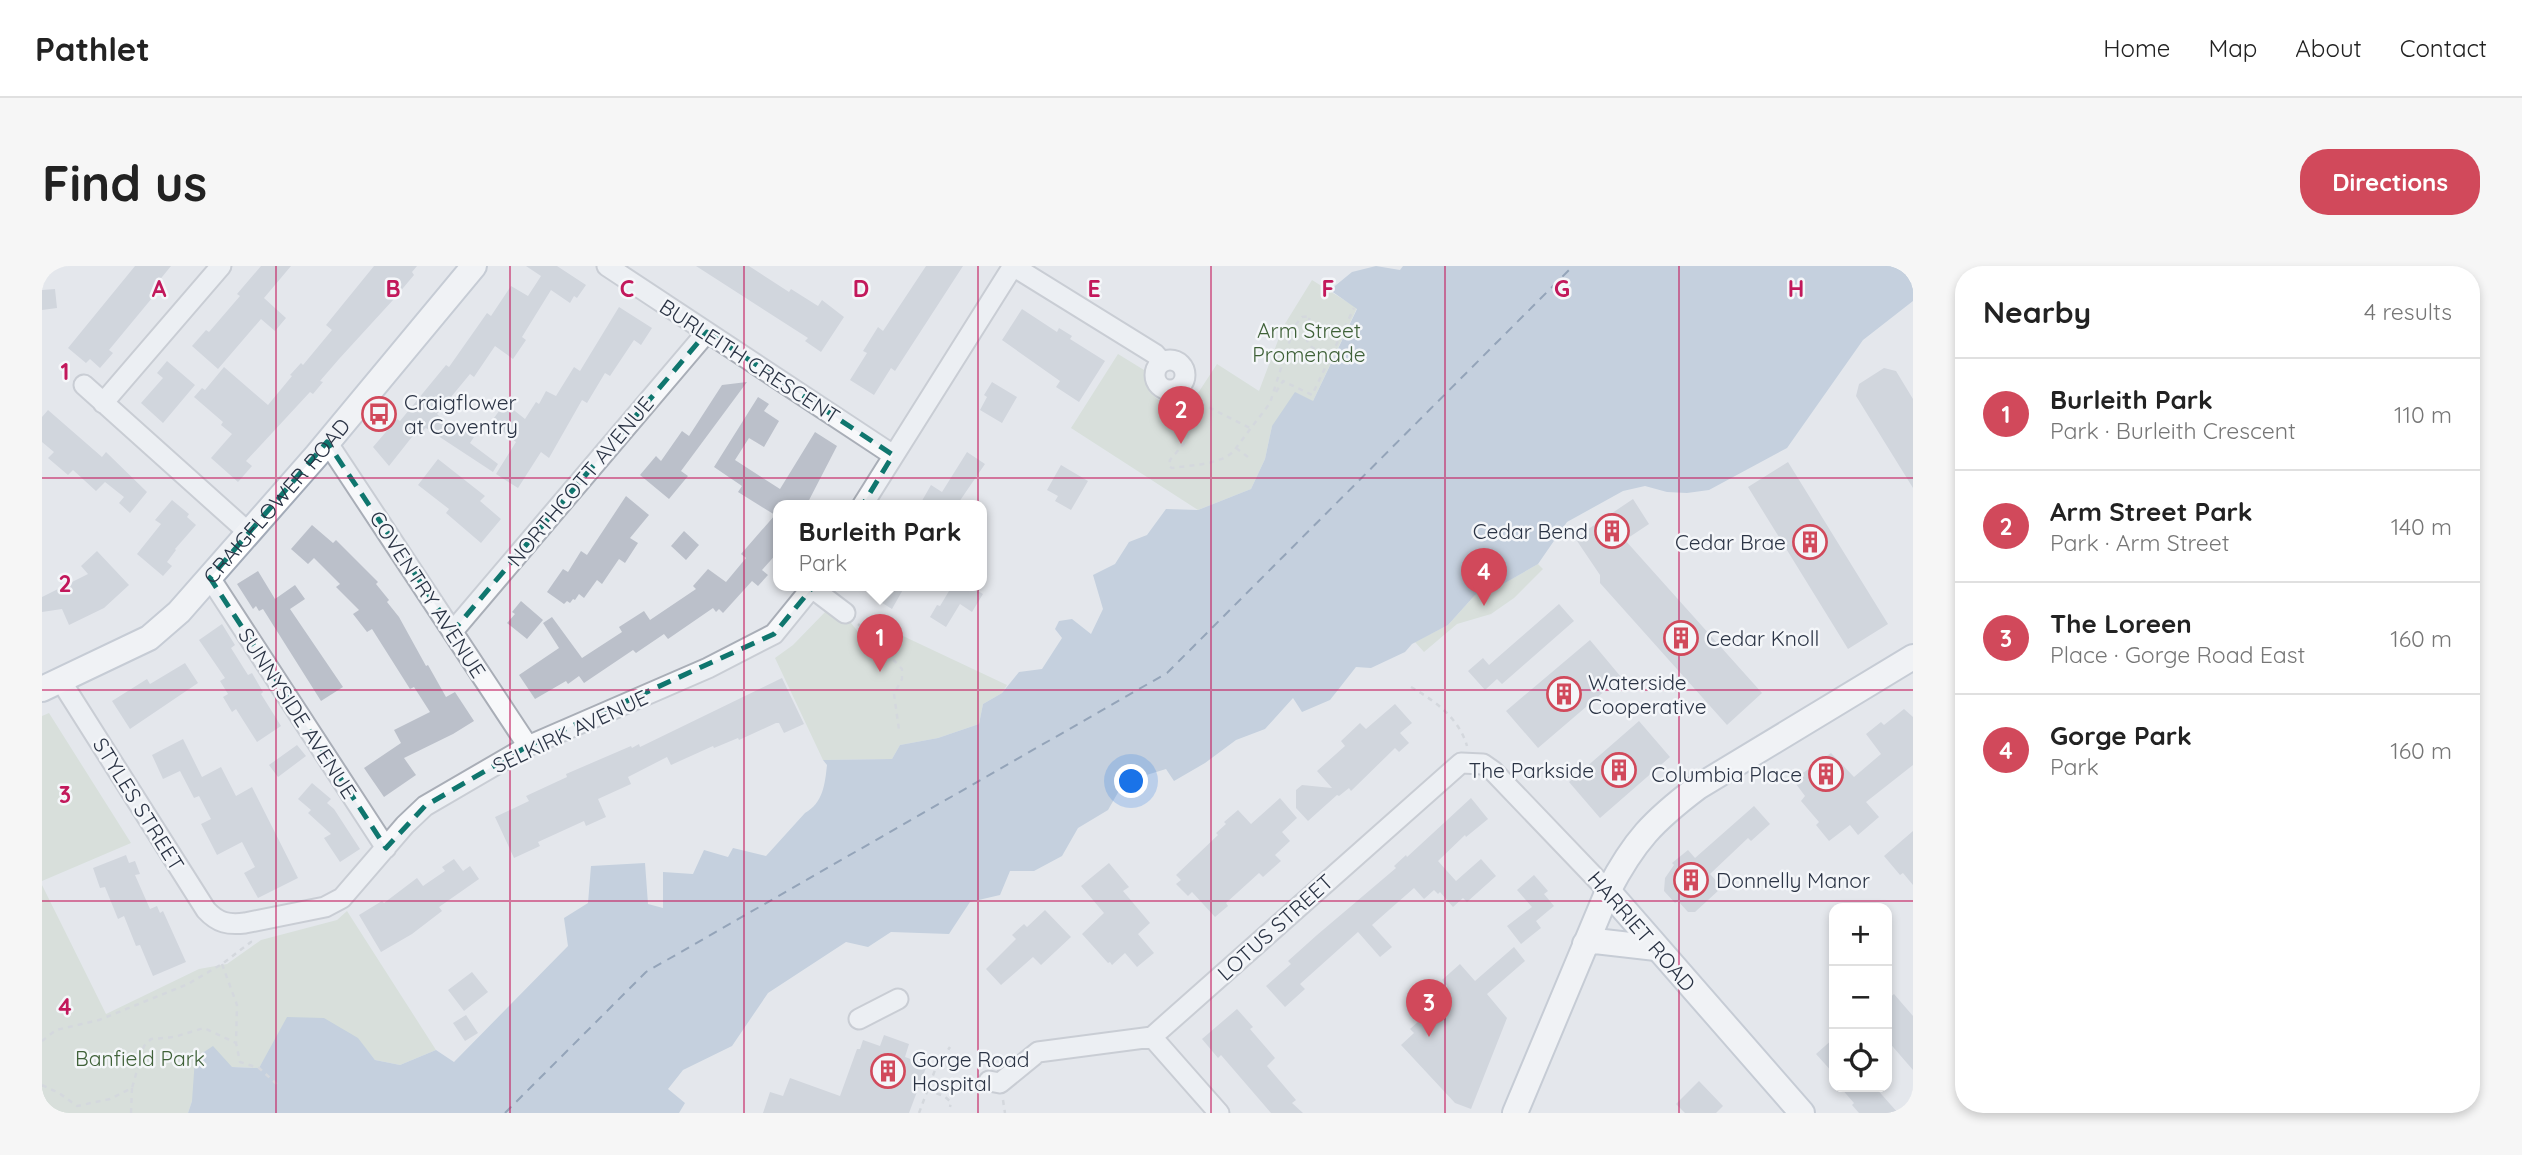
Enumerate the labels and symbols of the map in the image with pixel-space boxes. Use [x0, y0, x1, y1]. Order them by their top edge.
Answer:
text: A [152, 274, 167, 303]
text: B [385, 274, 401, 303]
text: C [620, 274, 634, 303]
text: D [853, 274, 869, 303]
text: E [1087, 274, 1101, 303]
text: F [1322, 274, 1334, 303]
text: G [1554, 274, 1570, 303]
text: H [1788, 274, 1804, 303]
street label: BURLEITH CRESCENT [655, 293, 845, 429]
park label: Arm Street Promenade [1252, 317, 1366, 367]
text: 1 [61, 357, 69, 386]
pin: 2 [1158, 386, 1204, 444]
place label: Craigflower at Coventry [404, 389, 518, 439]
street label: NORTHCOTT AVENUE [501, 391, 659, 571]
bus stop icon: Craigflower at Coventry [360, 395, 398, 433]
street label: CRAIGFLOWER ROAD [197, 413, 355, 589]
street label: COVENTRY AVENUE [364, 505, 492, 683]
building icon: Cedar Bend [1593, 512, 1631, 550]
place label: Cedar Bend [1473, 518, 1588, 544]
building icon: Cedar Brae [1791, 523, 1829, 561]
place label: Cedar Brae [1675, 529, 1786, 555]
pin: 4 [1461, 548, 1507, 606]
text: 2 [58, 569, 72, 598]
pin: 1 [857, 614, 903, 672]
building icon: Cedar Knoll [1662, 619, 1700, 657]
street label: SUNNYSIDE AVENUE [233, 623, 363, 803]
place label: Cedar Knoll [1706, 625, 1819, 651]
place label: Waterside Cooperative [1588, 669, 1707, 719]
building icon: Waterside Cooperative [1545, 675, 1583, 713]
street label: SELKIRK AVENUE [488, 684, 652, 778]
street label: STYLES STREET [88, 733, 190, 875]
building icon: The Parkside [1600, 751, 1638, 789]
building icon: Columbia Place [1807, 755, 1845, 793]
place label: The Parkside [1469, 757, 1594, 783]
place label: Columbia Place [1651, 761, 1802, 787]
your location [1114, 764, 1148, 798]
text: 3 [59, 780, 71, 809]
building icon: Donnelly Manor [1672, 861, 1710, 899]
street label: HARRIET ROAD [1583, 866, 1701, 996]
place label: Donnelly Manor [1716, 867, 1870, 893]
street label: LOTUS STREET [1212, 868, 1338, 986]
pin: 3 [1406, 979, 1452, 1037]
text: 4 [58, 992, 72, 1021]
park label: Banfield Park [75, 1045, 205, 1071]
place label: Gorge Road Hospital [912, 1046, 1029, 1096]
building icon: Gorge Road Hospital [869, 1052, 907, 1090]

